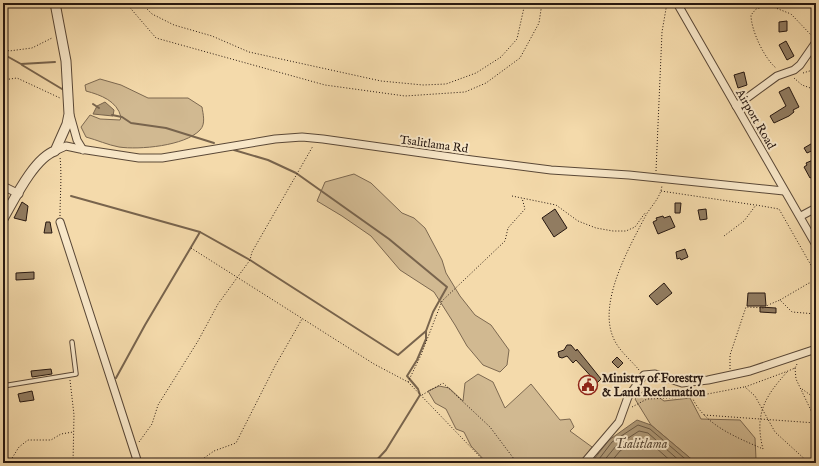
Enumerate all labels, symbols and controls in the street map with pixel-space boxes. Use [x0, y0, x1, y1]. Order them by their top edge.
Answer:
street label: Airport Road [731, 86, 779, 153]
street label: Tsalitlama Rd [399, 132, 470, 157]
place label: Ministry of Forestry & Land Reclamation [602, 371, 706, 400]
public building icon: Ministry of Forestry & Land Reclamation [577, 374, 599, 396]
water label: Tsalitlama [615, 436, 668, 453]

